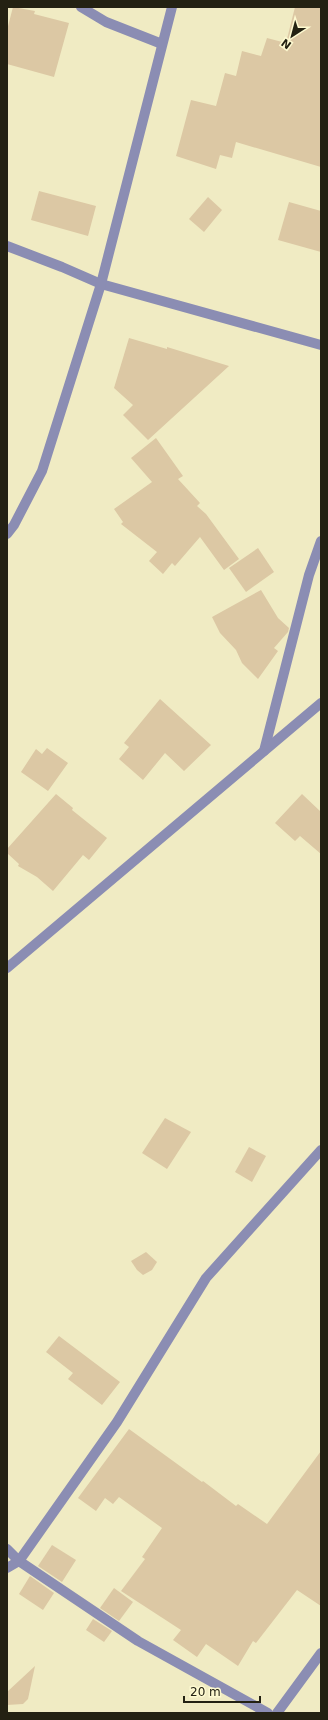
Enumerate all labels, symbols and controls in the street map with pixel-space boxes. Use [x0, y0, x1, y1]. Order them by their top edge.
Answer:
north arrow [272, 16, 312, 56]
text: N [279, 36, 294, 52]
scale bar [184, 1678, 260, 1704]
text: 20 m [190, 1685, 221, 1699]

